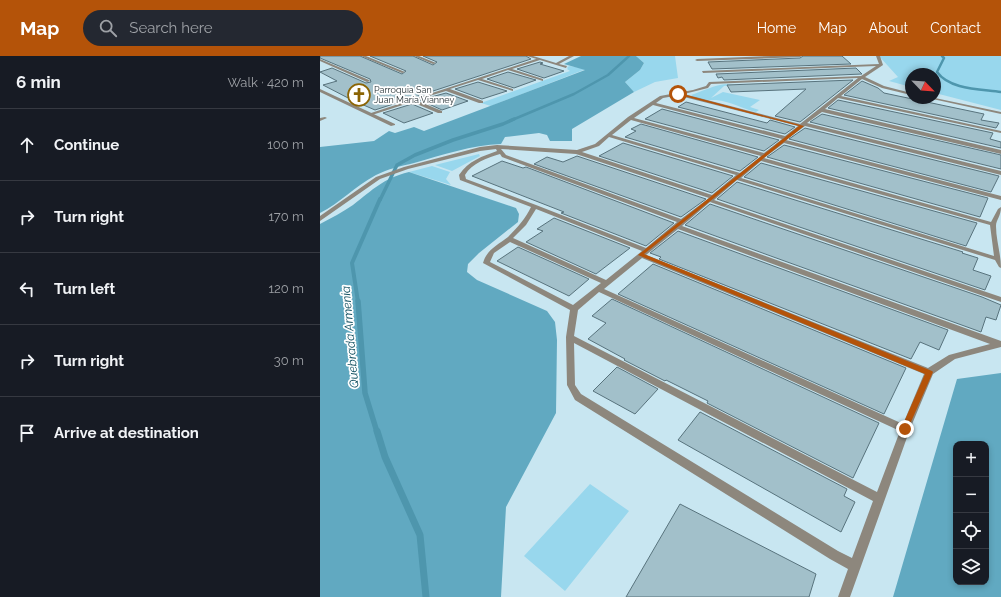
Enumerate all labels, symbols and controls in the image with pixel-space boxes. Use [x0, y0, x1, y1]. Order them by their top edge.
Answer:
search box [83, 10, 363, 46]
text: Map [20, 17, 59, 39]
icon: search [97, 17, 119, 39]
text: Search here [129, 19, 213, 37]
text: Home [757, 20, 796, 36]
text: Map [818, 20, 847, 36]
text: About [869, 20, 908, 36]
text: Contact [930, 20, 981, 36]
north arrow [905, 68, 941, 104]
text: 6 min [16, 72, 61, 92]
text: Walk · 420 m [227, 75, 304, 90]
church icon: Parroquia San Juan María Vianney [346, 82, 372, 108]
place label: Parroquia San Juan María Vianney [374, 85, 454, 105]
route start [669, 85, 687, 103]
icon: ahead [16, 134, 38, 156]
text: Continue [54, 136, 119, 154]
text: 100 m [267, 137, 304, 152]
icon: right [16, 206, 38, 228]
text: Turn right [54, 208, 124, 226]
text: 170 m [268, 209, 304, 224]
icon: left [16, 278, 38, 300]
text: Turn left [54, 280, 115, 298]
text: 120 m [268, 281, 304, 296]
water label: Quebrada Armenia [339, 285, 361, 389]
icon: right [16, 350, 38, 372]
text: Turn right [54, 352, 124, 370]
text: 30 m [274, 353, 304, 368]
route end [896, 420, 914, 438]
icon: arrive [16, 422, 38, 444]
text: Arrive at destination [54, 424, 199, 442]
map controls [953, 441, 989, 585]
button: + [953, 441, 989, 477]
button: − [953, 477, 989, 513]
button: locate [953, 513, 989, 549]
button: layers [953, 549, 989, 585]

